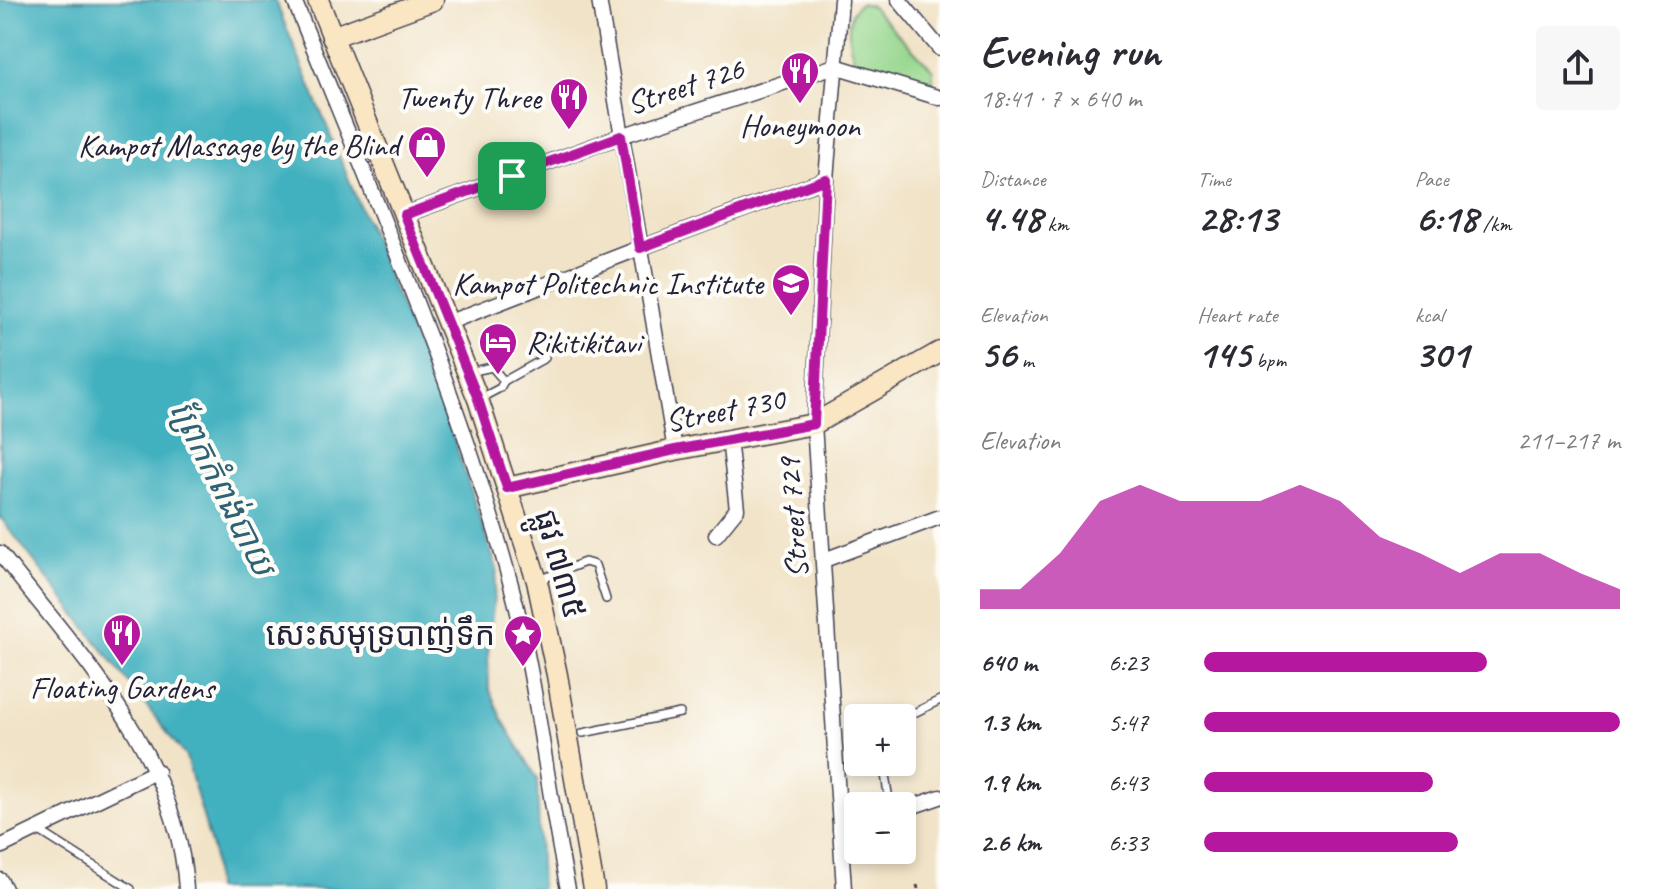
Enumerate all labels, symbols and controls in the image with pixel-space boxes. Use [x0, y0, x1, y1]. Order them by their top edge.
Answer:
text: Evening run [980, 24, 1160, 79]
button: share [1536, 26, 1620, 110]
street label: Street 726 [621, 47, 750, 124]
restaurant icon: Honeymoon [779, 50, 821, 105]
restaurant icon: Twenty Three [548, 76, 590, 131]
place label: Twenty Three [397, 77, 544, 118]
text: 18:41 · 7 × 640 m [980, 82, 1141, 115]
place label: Honeymoon [740, 105, 862, 146]
shop icon: Kampot Massage by the Blind [406, 124, 448, 179]
place label: Kampot Massage by the Blind [78, 125, 403, 166]
pin [478, 142, 546, 210]
icon: arrive [490, 154, 534, 198]
text: Distance [980, 165, 1046, 193]
text: Time [1197, 165, 1231, 193]
text: Pace [1415, 165, 1449, 193]
text: 4.48 [980, 193, 1042, 243]
text: 28:13 [1197, 193, 1277, 243]
text: 6:18 [1415, 193, 1477, 243]
text: km [1042, 210, 1069, 238]
text: /km [1477, 210, 1512, 238]
school or university icon: Kampot Politechnic Institute [770, 262, 812, 317]
place label: Kampot Politechnic Institute [453, 263, 766, 304]
text: Elevation [980, 301, 1048, 329]
text: Heart rate [1197, 301, 1278, 329]
text: kcal [1415, 301, 1444, 329]
hotel icon: Rikitikitavi [477, 321, 519, 376]
place label: Rikitikitavi [526, 322, 645, 363]
text: 56 [980, 329, 1016, 379]
text: 145 [1197, 329, 1251, 379]
text: 301 [1415, 329, 1469, 379]
text: m [1016, 346, 1034, 374]
text: bpm [1251, 346, 1286, 374]
street label: Street 730 [662, 378, 791, 442]
water label: ព្រែកកំពង់បាយ [160, 393, 287, 585]
text: Elevation [980, 424, 1060, 457]
text: 211–217 m [1517, 424, 1620, 457]
street label: Street 729 [768, 454, 818, 580]
street label: ផ្លូវ ៧៣៥ [518, 505, 595, 625]
restaurant icon: Floating Gardens [101, 612, 143, 667]
place icon: សេះសមុទ្របាញ់ទឹក [502, 613, 544, 668]
place label: សេះសមុទ្របាញ់ទឹក [266, 614, 495, 655]
text: 640 m [980, 646, 1037, 679]
text: 6:23 [1108, 646, 1148, 679]
place label: Floating Gardens [30, 667, 216, 708]
map controls [844, 704, 916, 864]
button: + [844, 704, 916, 776]
text: 1.3 km [980, 706, 1040, 739]
text: 5:47 [1108, 706, 1148, 739]
text: 1.9 km [980, 766, 1040, 799]
text: 6:43 [1108, 766, 1148, 799]
button: − [844, 792, 916, 864]
text: 2.6 km [980, 826, 1041, 859]
text: 6:33 [1108, 826, 1148, 859]

